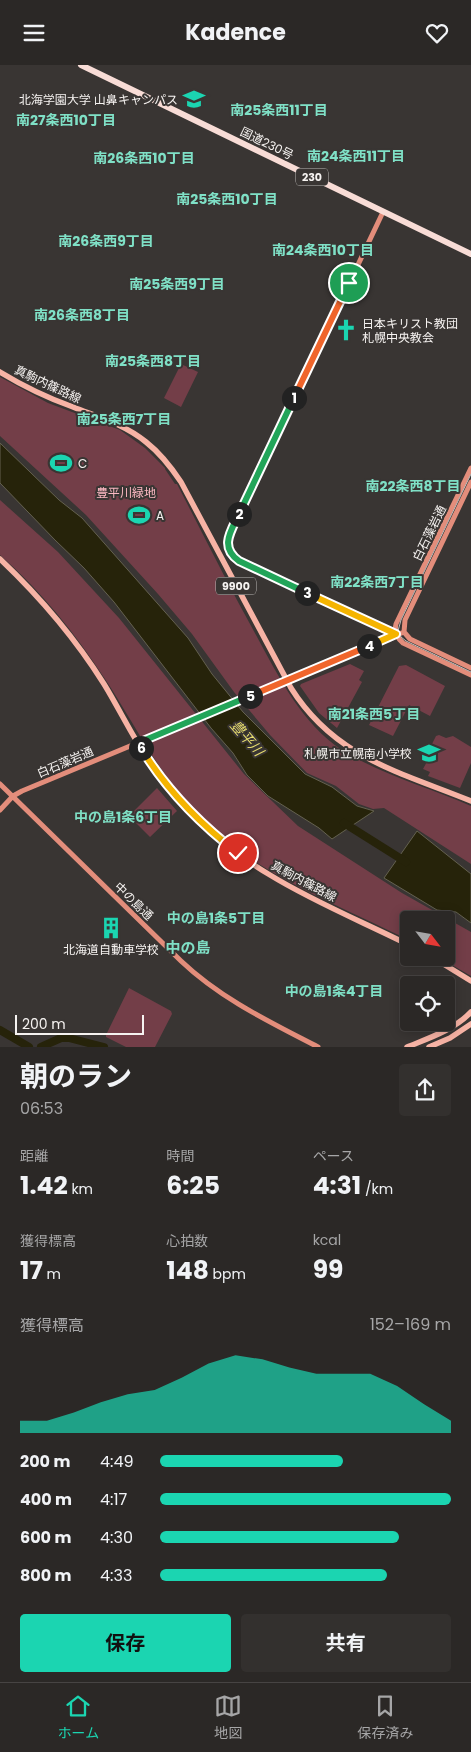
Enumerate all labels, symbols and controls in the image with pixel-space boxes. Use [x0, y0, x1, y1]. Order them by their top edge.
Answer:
text: Kadence [185, 17, 286, 48]
icon: menu [20, 19, 48, 47]
icon: heart [423, 19, 451, 47]
school or university icon: 北海学園大学 山鼻キャンパス [181, 86, 207, 112]
place label: 北海学園大学 山鼻キャンパス [19, 91, 178, 108]
district label: 南25条西11丁目 [230, 100, 328, 120]
district label: 南27条西10丁目 [16, 110, 116, 130]
street label: 国道230号 [237, 123, 297, 163]
district label: 南24条西11丁目 [307, 146, 405, 166]
district label: 南26条西10丁目 [93, 148, 195, 168]
road number: 230 [296, 169, 328, 185]
district label: 南25条西10丁目 [176, 189, 278, 209]
district label: 南26条西9丁目 [58, 231, 154, 251]
district label: 南24条西10丁目 [272, 240, 374, 260]
pin [328, 262, 370, 304]
icon: arrive [335, 269, 363, 297]
district label: 南25条西9丁目 [129, 274, 225, 294]
district label: 南26条西8丁目 [34, 305, 130, 325]
place label: 日本キリスト教団 札幌中央教会 [362, 315, 458, 346]
church icon: 日本キリスト教団 札幌中央教会 [333, 317, 359, 343]
district label: 南25条西8丁目 [105, 351, 201, 371]
street label: 真駒内篠路線 [12, 361, 84, 407]
pin: 1 [282, 385, 306, 411]
text: 1 [292, 388, 297, 408]
district label: 南25条西7丁目 [77, 409, 171, 429]
sports icon: C [48, 450, 74, 476]
place label: C [78, 455, 87, 472]
district label: 南22条西8丁目 [365, 476, 461, 496]
park label: 豊平川緑地 [96, 484, 156, 501]
pin: 2 [226, 501, 252, 527]
sports icon: A [126, 502, 152, 528]
street label: 白石藻岩通 [408, 502, 450, 564]
text: 2 [236, 504, 244, 524]
place label: A [156, 507, 164, 524]
district label: 南22条西7丁目 [330, 572, 424, 592]
road number: 9900 [216, 577, 256, 595]
pin: 3 [294, 581, 320, 605]
text: 3 [303, 583, 312, 603]
pin: 4 [356, 633, 382, 659]
text: 4 [365, 636, 374, 656]
pin: 5 [238, 683, 262, 709]
text: 5 [246, 686, 255, 706]
district label: 南21条西5丁目 [328, 704, 420, 724]
water label: 豊平川 [226, 716, 270, 762]
pin: 6 [128, 735, 154, 761]
text: 6 [137, 738, 146, 758]
school or university icon: 札幌市立幌南小学校 [416, 740, 442, 766]
street label: 白石藻岩通 [34, 742, 96, 782]
place label: 札幌市立幌南小学校 [304, 745, 412, 762]
district label: 中の島1条6丁目 [74, 807, 172, 827]
pin [217, 832, 259, 874]
icon: check [224, 839, 252, 867]
street label: 真駒内篠路線 [268, 857, 340, 905]
street label: 中の島通 [111, 878, 157, 924]
district label: 中の島1条5丁目 [167, 908, 265, 928]
north arrow [400, 911, 455, 966]
map controls [400, 911, 455, 1031]
building icon: 北海道自動車学校 [98, 915, 124, 941]
district label: 中の島 [165, 937, 211, 958]
place label: 北海道自動車学校 [63, 941, 159, 958]
button: locate [400, 976, 455, 1031]
district label: 中の島1条4丁目 [285, 981, 383, 1001]
scale bar [15, 1012, 144, 1035]
text: 200 m [22, 1014, 66, 1034]
text: 朝のラン [20, 1057, 132, 1096]
button: share [399, 1064, 451, 1116]
text: 06:53 [20, 1097, 63, 1120]
text: 距離 [20, 1146, 48, 1166]
text: 時間 [166, 1146, 194, 1166]
text: ペース [313, 1146, 354, 1166]
text: 1.42 [20, 1168, 68, 1203]
text: 6:25 [166, 1168, 220, 1203]
text: 4:31 [313, 1168, 361, 1203]
text: km [68, 1179, 93, 1199]
text: /km [361, 1179, 393, 1199]
text: kcal [313, 1230, 341, 1250]
text: 獲得標高 [20, 1231, 76, 1251]
text: 心拍数 [166, 1231, 208, 1251]
text: 99 [313, 1252, 343, 1287]
text: 17 [20, 1253, 43, 1288]
text: 148 [166, 1253, 209, 1288]
text: m [43, 1264, 61, 1284]
text: bpm [209, 1264, 246, 1284]
text: 152–169 m [370, 1313, 451, 1336]
text: 獲得標高 [20, 1314, 84, 1337]
text: 200 m [20, 1450, 70, 1473]
text: 4:49 [100, 1450, 134, 1473]
text: 400 m [20, 1488, 72, 1511]
text: 4:17 [100, 1488, 127, 1511]
text: 600 m [20, 1526, 71, 1549]
text: 4:30 [100, 1526, 133, 1549]
text: 800 m [20, 1564, 72, 1587]
text: 4:33 [100, 1564, 132, 1587]
button: 保存 [20, 1614, 231, 1672]
button: 共有 [241, 1614, 451, 1672]
tab: ホーム [58, 1692, 99, 1744]
tab: 地図 [214, 1692, 242, 1744]
tab: 保存済み [357, 1692, 413, 1744]

